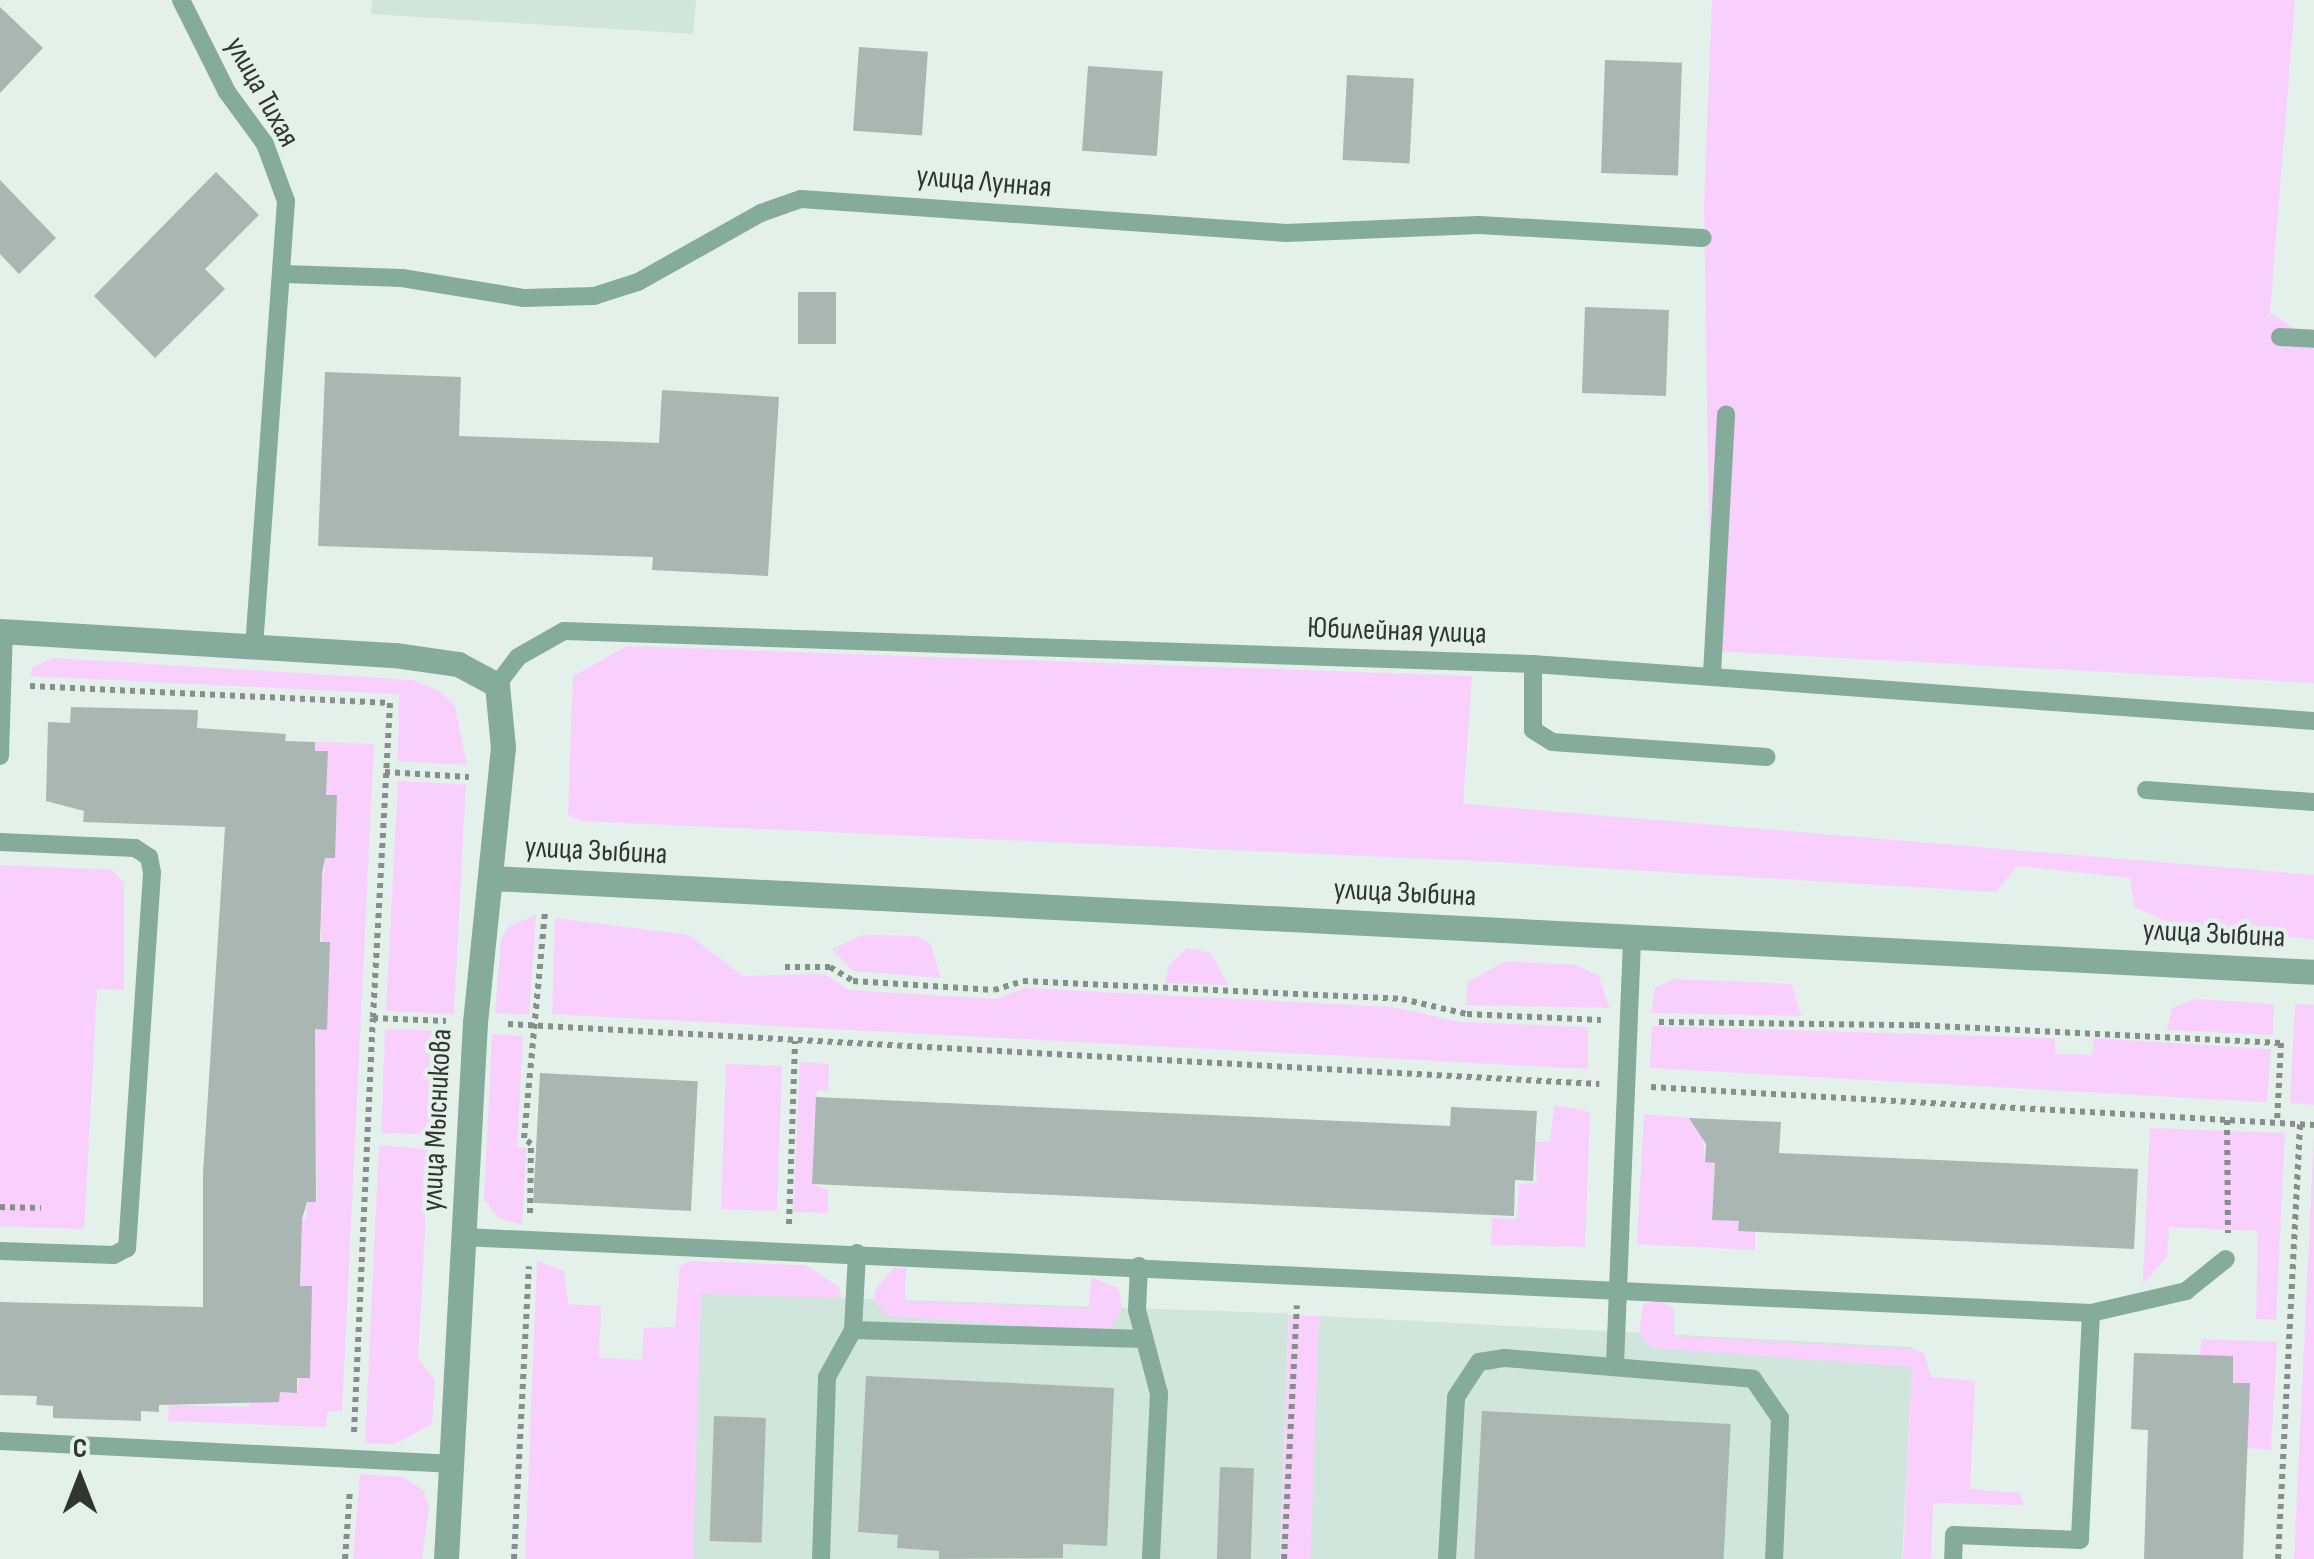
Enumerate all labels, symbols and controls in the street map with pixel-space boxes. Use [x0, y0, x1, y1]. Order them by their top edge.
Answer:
street label: улица Тихая [217, 31, 307, 153]
street label: улица Лунная [915, 158, 1053, 206]
street label: Юбилейная улица [1307, 610, 1487, 652]
street label: улица Зыбина [524, 829, 668, 873]
street label: улица Зыбина [1333, 871, 1477, 915]
street label: улица Зыбина [2142, 912, 2286, 956]
street label: улица Мысникова [414, 1028, 460, 1212]
north arrow [30, 1429, 130, 1529]
text: С [73, 1432, 87, 1465]

